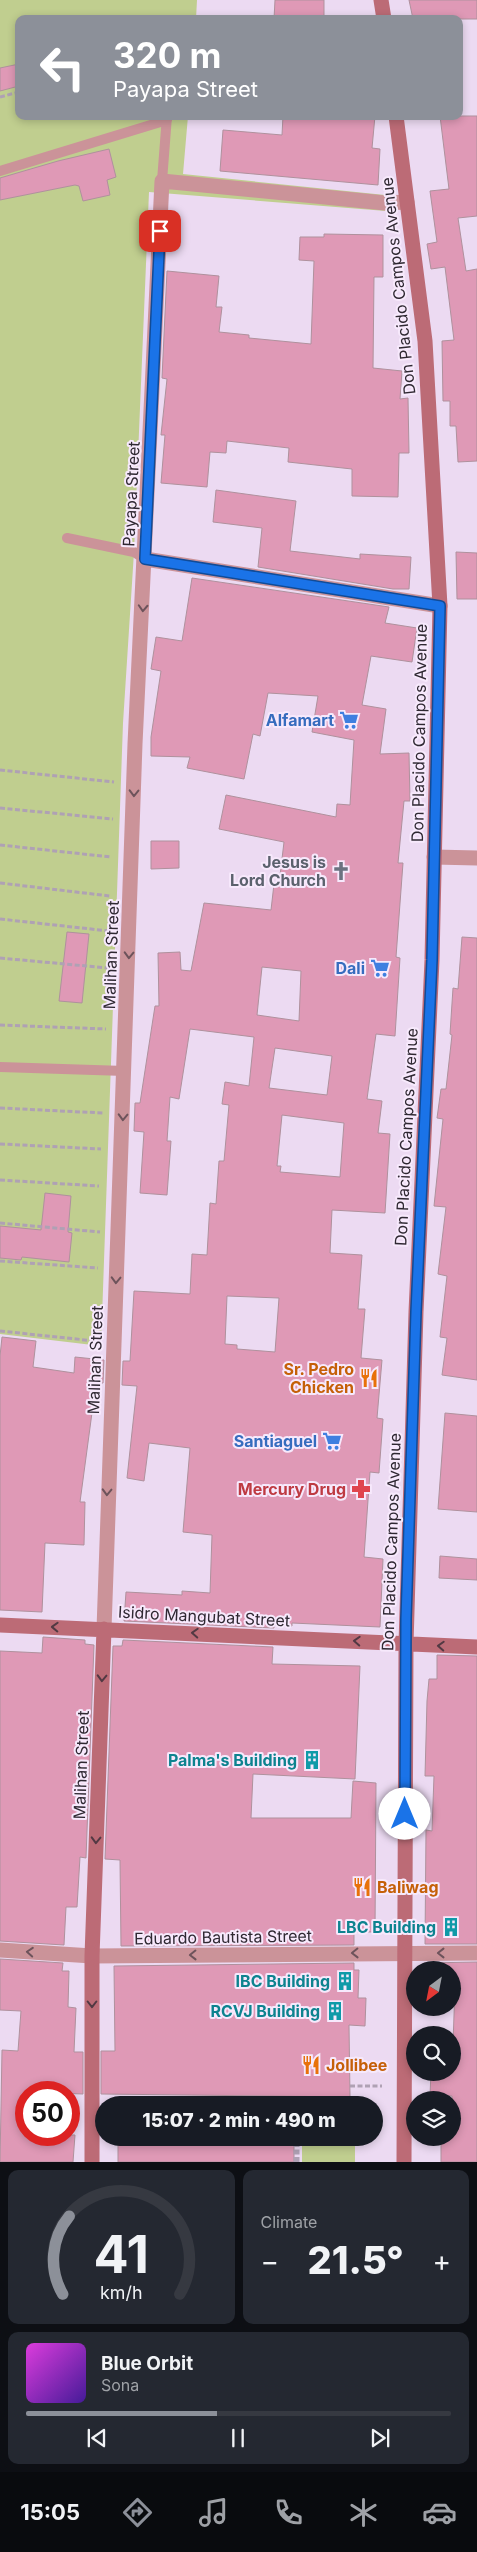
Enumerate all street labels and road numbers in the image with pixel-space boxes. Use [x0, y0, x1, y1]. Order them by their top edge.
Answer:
street label: Don Placido Campos Avenue [377, 176, 419, 396]
street label: Payapa Street [118, 441, 144, 547]
street label: Don Placido Campos Avenue [407, 624, 431, 842]
street label: Malihan Street [99, 900, 123, 1010]
street label: Don Placido Campos Avenue [390, 1027, 422, 1247]
street label: Malihan Street [83, 1305, 107, 1415]
street label: Don Placido Campos Avenue [377, 1433, 405, 1651]
street label: Isidro Mangubat Street [117, 1602, 291, 1630]
street label: Malihan Street [69, 1710, 93, 1820]
street label: Eduardo Bautista Street [134, 1925, 312, 1949]

